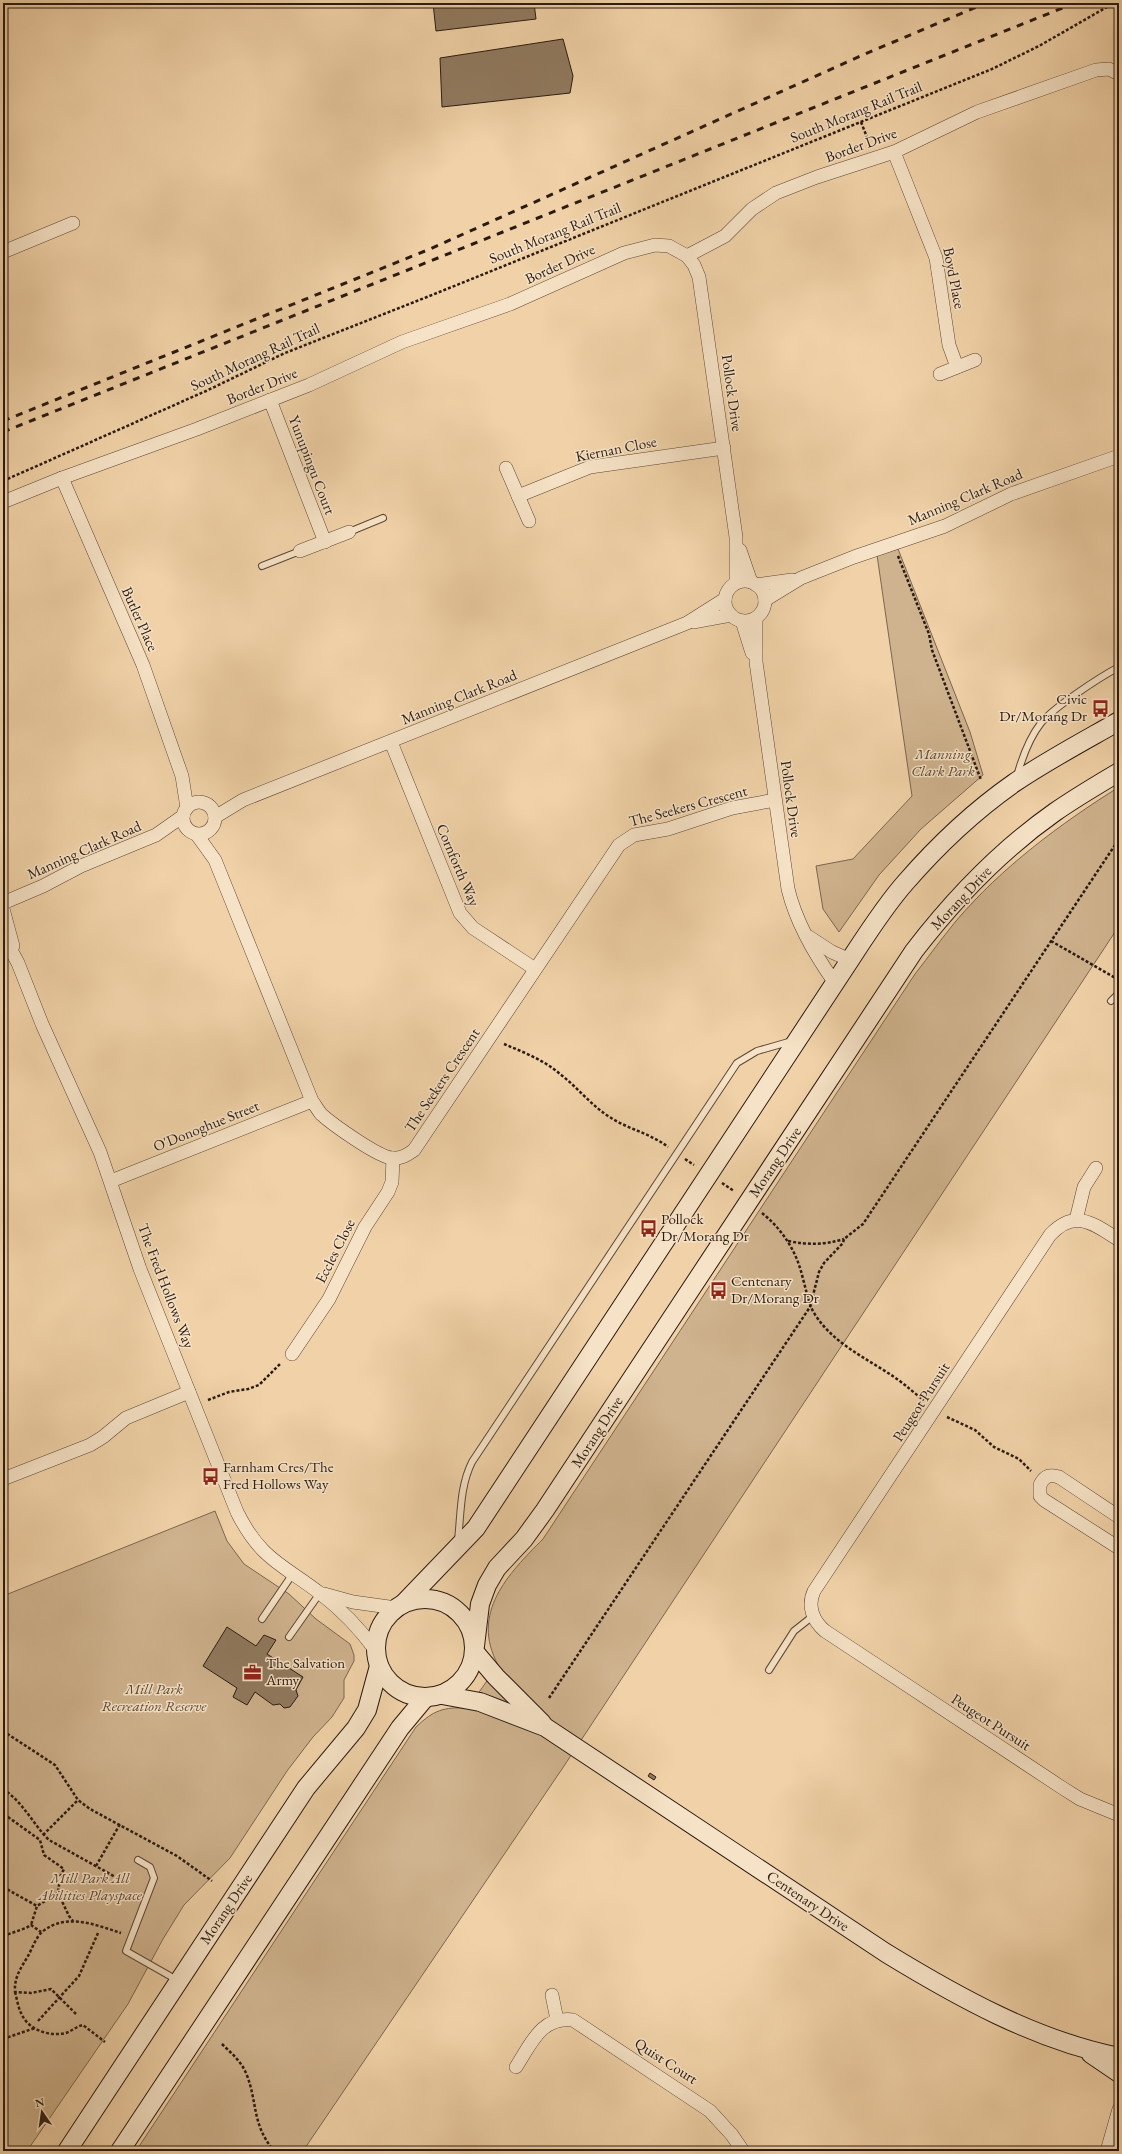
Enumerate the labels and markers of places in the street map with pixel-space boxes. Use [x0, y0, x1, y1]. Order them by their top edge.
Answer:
place label: Civic Dr/Morang Dr [999, 689, 1087, 725]
bus stop icon: Civic Dr/Morang Dr [1090, 698, 1110, 718]
place label: Pollock Dr/Morang Dr [661, 1209, 749, 1245]
bus stop icon: Pollock Dr/Morang Dr [638, 1218, 658, 1238]
place label: Centenary Dr/Morang Dr [731, 1271, 819, 1307]
bus stop icon: Centenary Dr/Morang Dr [708, 1280, 728, 1300]
place label: Farnham Cres/The Fred Hollows Way [223, 1457, 334, 1493]
bus stop icon: Farnham Cres/The Fred Hollows Way [200, 1466, 220, 1486]
place label: The Salvation Army [265, 1653, 345, 1689]
office icon: The Salvation Army [243, 1662, 263, 1682]

